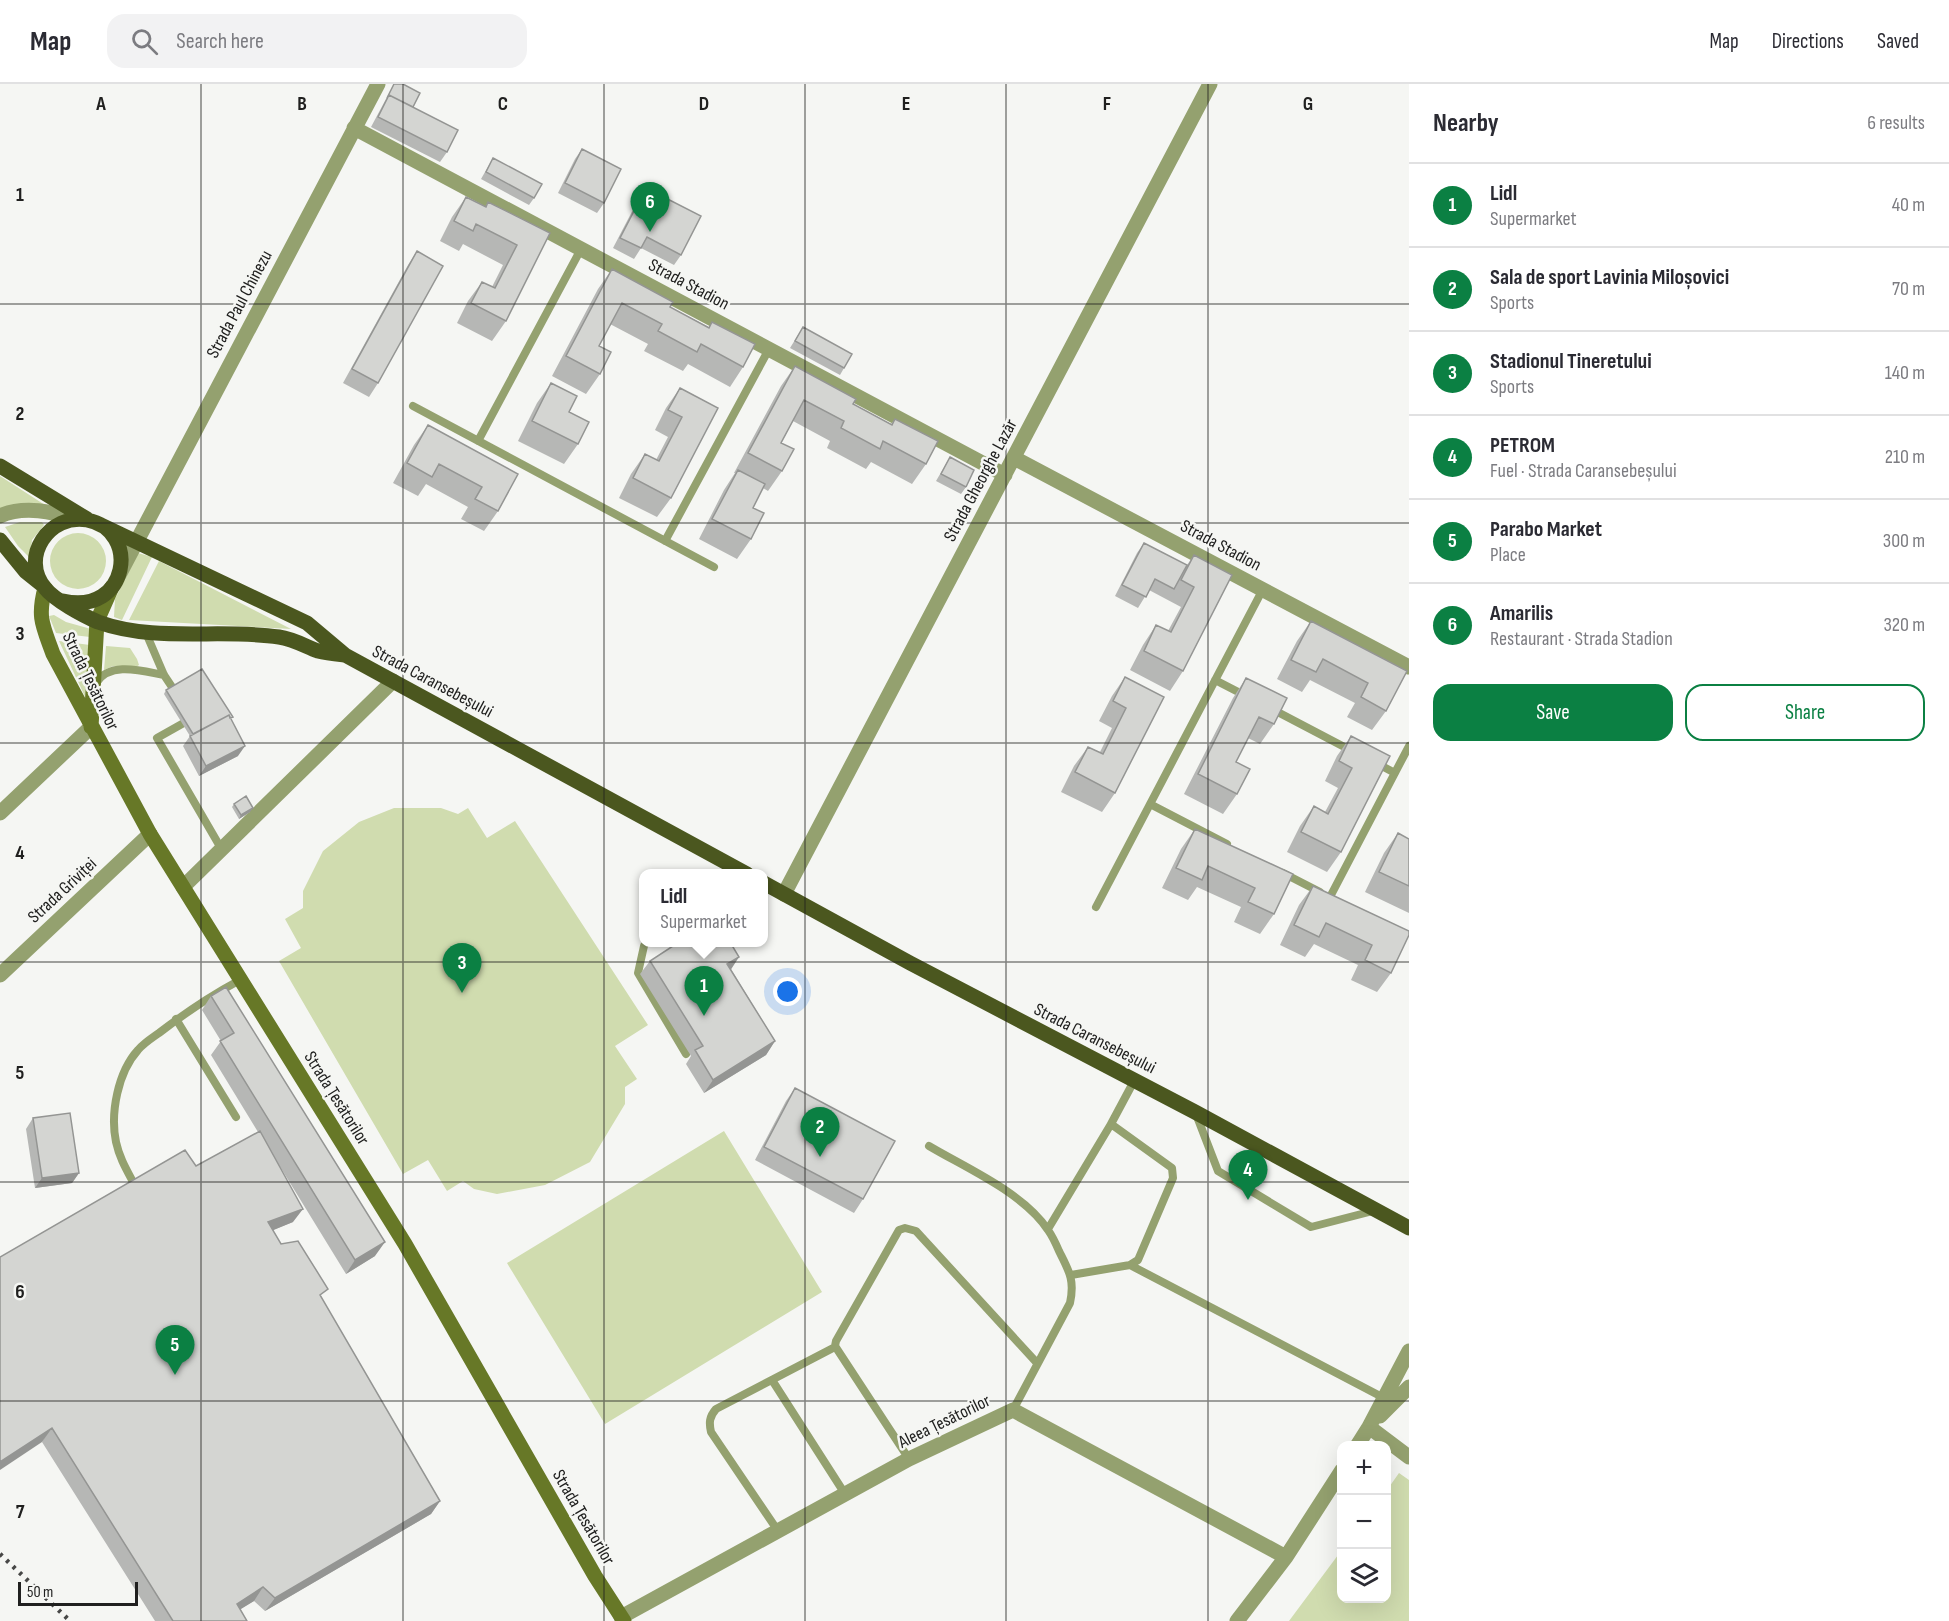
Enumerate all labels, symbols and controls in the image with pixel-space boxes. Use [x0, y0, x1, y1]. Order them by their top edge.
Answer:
search box [107, 14, 527, 68]
text: Map [30, 25, 71, 58]
icon: search [128, 25, 161, 58]
text: Search here [176, 28, 264, 55]
text: Map [1709, 29, 1739, 54]
text: Directions [1772, 29, 1844, 54]
text: Saved [1877, 29, 1919, 54]
text: A [95, 92, 106, 116]
text: B [297, 92, 307, 116]
text: C [498, 92, 508, 116]
text: D [699, 92, 709, 116]
text: E [902, 92, 910, 116]
text: F [1103, 92, 1111, 116]
text: G [1303, 92, 1313, 116]
text: Nearby [1433, 108, 1499, 139]
text: 6 results [1867, 111, 1925, 135]
text: Lidl [1490, 180, 1517, 207]
pin: 6 [630, 182, 670, 232]
text: 1 [16, 183, 24, 207]
text: 1 [1449, 193, 1456, 217]
text: 40 m [1892, 193, 1925, 217]
text: Supermarket [1490, 207, 1577, 231]
street label: Strada Paul Chinezu [202, 247, 277, 362]
street label: Strada Stadion [645, 254, 733, 314]
text: Sala de sport Lavinia Miloșovici [1490, 264, 1729, 291]
text: 2 [1448, 277, 1457, 301]
text: 70 m [1892, 277, 1925, 301]
text: Sports [1490, 291, 1534, 315]
text: Stadionul Tineretului [1490, 348, 1652, 375]
text: 3 [1448, 361, 1457, 385]
text: 140 m [1885, 361, 1925, 385]
text: Sports [1490, 375, 1534, 399]
text: 2 [16, 402, 24, 426]
street label: Strada Gheorghe Lazăr [939, 415, 1022, 545]
text: PETROM [1490, 432, 1555, 459]
text: 4 [1448, 445, 1457, 469]
text: 210 m [1885, 445, 1925, 469]
text: Fuel · Strada Caransebeșului [1490, 459, 1677, 483]
street label: Strada Stadion [1177, 515, 1265, 575]
text: Parabo Market [1490, 516, 1602, 543]
text: 5 [1448, 529, 1457, 553]
text: 300 m [1883, 529, 1925, 553]
text: Place [1490, 543, 1526, 567]
text: Amarilis [1490, 600, 1553, 627]
text: 6 [1448, 613, 1457, 637]
text: 320 m [1883, 613, 1925, 637]
text: 3 [16, 622, 25, 646]
text: Restaurant · Strada Stadion [1490, 627, 1673, 651]
street label: Strada Țesătorilor [58, 629, 123, 734]
street label: Strada Caransebeșului [369, 641, 497, 722]
button: Save [1433, 684, 1673, 741]
button: Share [1685, 684, 1925, 741]
text: 4 [15, 841, 25, 865]
street label: Strada Griviței [24, 853, 101, 927]
popup [639, 869, 768, 947]
text: Lidl [660, 883, 687, 910]
text: Supermarket [660, 910, 747, 934]
pin: 3 [442, 944, 482, 993]
pin: 1 [684, 966, 724, 1016]
your location [773, 977, 802, 1006]
street label: Strada Caransebeșului [1030, 999, 1159, 1078]
street label: Strada Țesătorilor [300, 1048, 374, 1149]
text: 5 [16, 1061, 25, 1085]
pin: 2 [800, 1108, 840, 1157]
pin: 4 [1228, 1150, 1268, 1200]
text: 6 [15, 1280, 25, 1304]
pin: 5 [156, 1326, 195, 1375]
street label: Aleea Țesătorilor [894, 1390, 994, 1453]
map controls [1337, 1441, 1391, 1603]
button: + [1337, 1441, 1391, 1495]
street label: Strada Țesătorilor [548, 1466, 619, 1569]
button: − [1337, 1495, 1391, 1549]
text: 7 [16, 1500, 25, 1524]
button: layers [1337, 1549, 1391, 1603]
scale bar [18, 1579, 138, 1606]
text: 50 m [27, 1583, 53, 1602]

